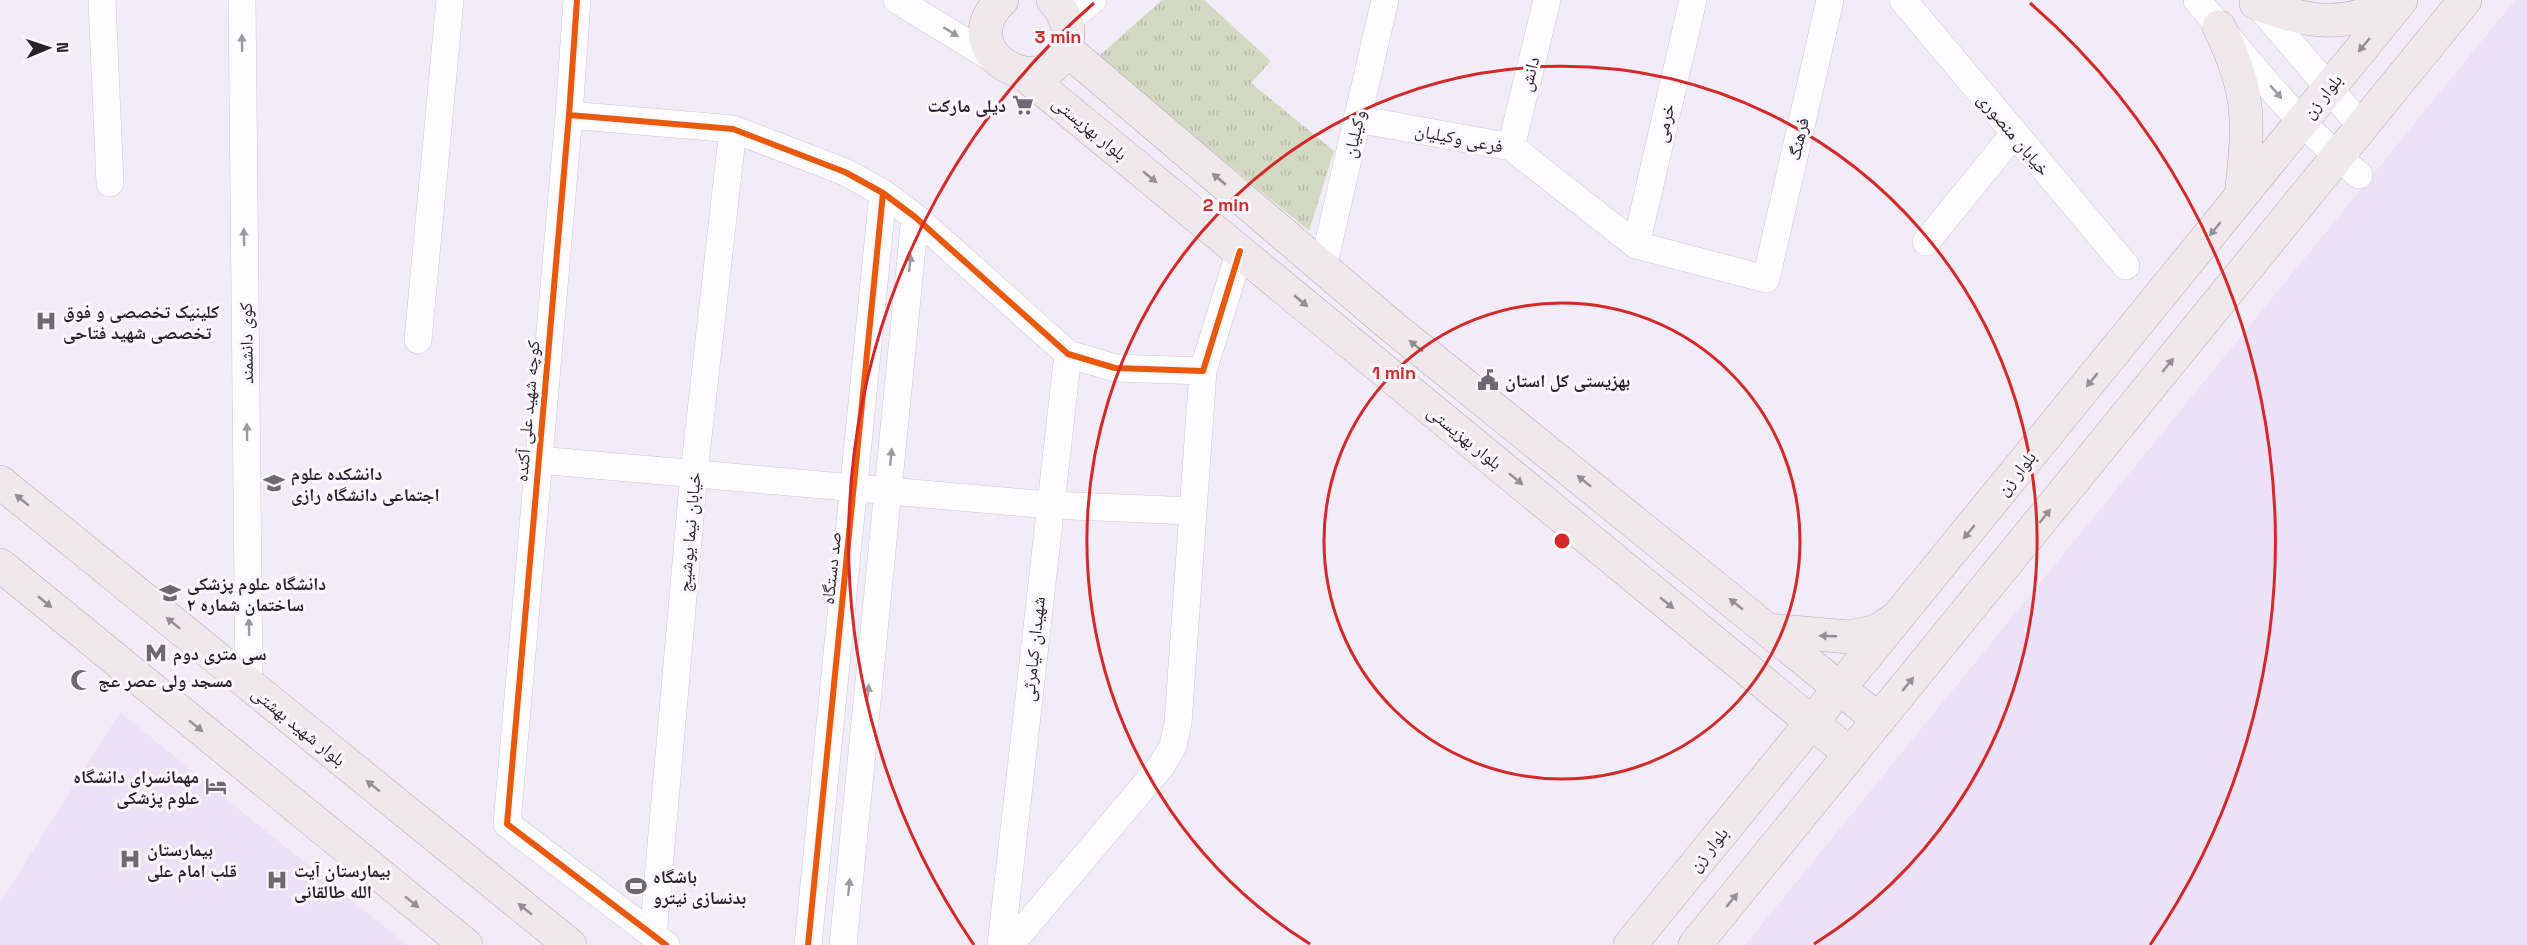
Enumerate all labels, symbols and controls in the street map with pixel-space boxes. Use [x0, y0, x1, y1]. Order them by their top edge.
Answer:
north arrow [18, 18, 78, 78]
text: 3 min [1035, 25, 1081, 48]
one-way arrow [943, 27, 959, 38]
one-way arrow [237, 33, 247, 52]
one-way arrow [2358, 37, 2371, 52]
text: N [52, 42, 73, 53]
street label: دانش [1514, 54, 1544, 94]
street label: بلوار زن [2297, 69, 2347, 123]
one-way arrow [2269, 84, 2282, 99]
street label: خیابان منصوری [1973, 88, 2055, 180]
street label: بلوار بهزیستی [1048, 91, 1132, 165]
supermarket icon: دیلی مارکت [1011, 93, 1035, 117]
place label: دیلی مارکت [927, 94, 1006, 117]
street label: خرمی [1648, 101, 1680, 145]
street label: وکیلیان [1337, 108, 1371, 160]
street label: فرهنگ [1782, 115, 1814, 163]
street label: فرعی وکیلیان [1413, 118, 1505, 158]
one-way arrow [1143, 171, 1158, 183]
one-way arrow [1212, 173, 1227, 186]
text: 2 min [1203, 193, 1249, 216]
one-way arrow [2208, 221, 2221, 237]
one-way arrow [240, 228, 249, 247]
one-way arrow [906, 253, 915, 272]
one-way arrow [1293, 295, 1309, 308]
place label: کلینیک تخصصی و فوق تخصصی شهید فتاحی [63, 300, 219, 344]
street label: کوی دانشمند [234, 302, 258, 384]
hospital icon: کلینیک تخصصی و فوق تخصصی شهید فتاحی [34, 309, 58, 333]
street label: کوچه شهید علی آکنده [509, 339, 545, 483]
one-way arrow [1408, 339, 1424, 352]
one-way arrow [2161, 358, 2174, 373]
text: 1 min [1372, 361, 1416, 384]
public building icon: بهزیستی کل استان [1476, 368, 1500, 392]
place label: بهزیستی کل استان [1505, 369, 1630, 392]
one-way arrow [2086, 373, 2098, 388]
street label: بلوار بهزیستی [1423, 400, 1507, 474]
one-way arrow [242, 423, 252, 442]
street label: بلوار زن [1991, 446, 2041, 500]
one-way arrow [886, 447, 896, 466]
place label: دانشکده علوم اجتماعی دانشگاه رازی [291, 462, 440, 506]
school or university icon: دانشکده علوم اجتماعی دانشگاه رازی [262, 471, 286, 495]
street label: خیابان نیما یوشیج [672, 471, 707, 593]
one-way arrow [1508, 472, 1523, 485]
one-way arrow [1576, 475, 1592, 488]
one-way arrow [15, 494, 30, 507]
one-way arrow [2038, 508, 2051, 524]
one-way arrow [1962, 524, 1975, 540]
street label: صد دستگاه [816, 530, 846, 606]
centre of rings [1552, 531, 1572, 551]
place label: دانشگاه علوم پزشکی ساختمان شماره ۲ [187, 572, 326, 616]
school or university icon: دانشگاه علوم پزشکی ساختمان شماره ۲ [158, 581, 182, 605]
street label: شهیدان کیامرثی [1016, 595, 1050, 703]
one-way arrow [37, 596, 53, 609]
one-way arrow [1659, 596, 1674, 609]
one-way arrow [1728, 597, 1744, 610]
one-way arrow [165, 617, 181, 630]
one-way arrow [244, 618, 254, 637]
one-way arrow [1818, 631, 1837, 641]
metro station icon: سی متری دوم [144, 641, 168, 665]
place label: سی متری دوم [173, 642, 267, 666]
mosque icon: مسجد ولی عصر عج [69, 668, 93, 692]
place label: مسجد ولی عصر عج [98, 669, 233, 693]
one-way arrow [1902, 676, 1915, 692]
street label: بلوار شهید بهشتی [247, 681, 351, 771]
one-way arrow [863, 683, 873, 702]
one-way arrow [188, 719, 203, 732]
place label: مهمانسرای دانشگاه علوم پزشکی [73, 765, 199, 810]
hotel icon: مهمانسرای دانشگاه علوم پزشکی [204, 774, 228, 798]
one-way arrow [365, 779, 381, 792]
street label: بلوار زن [1683, 822, 1733, 876]
place label: بیمارستان قلب امام علی [147, 838, 237, 883]
hospital icon: بیمارستان قلب امام علی [118, 847, 142, 871]
place label: بیمارستان آیت الله طالقانی [294, 859, 391, 903]
place label: باشگاه بدنسازی نیترو [653, 865, 746, 909]
hospital icon: بیمارستان آیت الله طالقانی [265, 868, 289, 892]
sports icon: باشگاه بدنسازی نیترو [624, 874, 648, 898]
one-way arrow [844, 877, 854, 896]
one-way arrow [1725, 892, 1738, 908]
one-way arrow [405, 895, 420, 907]
one-way arrow [517, 903, 532, 915]

